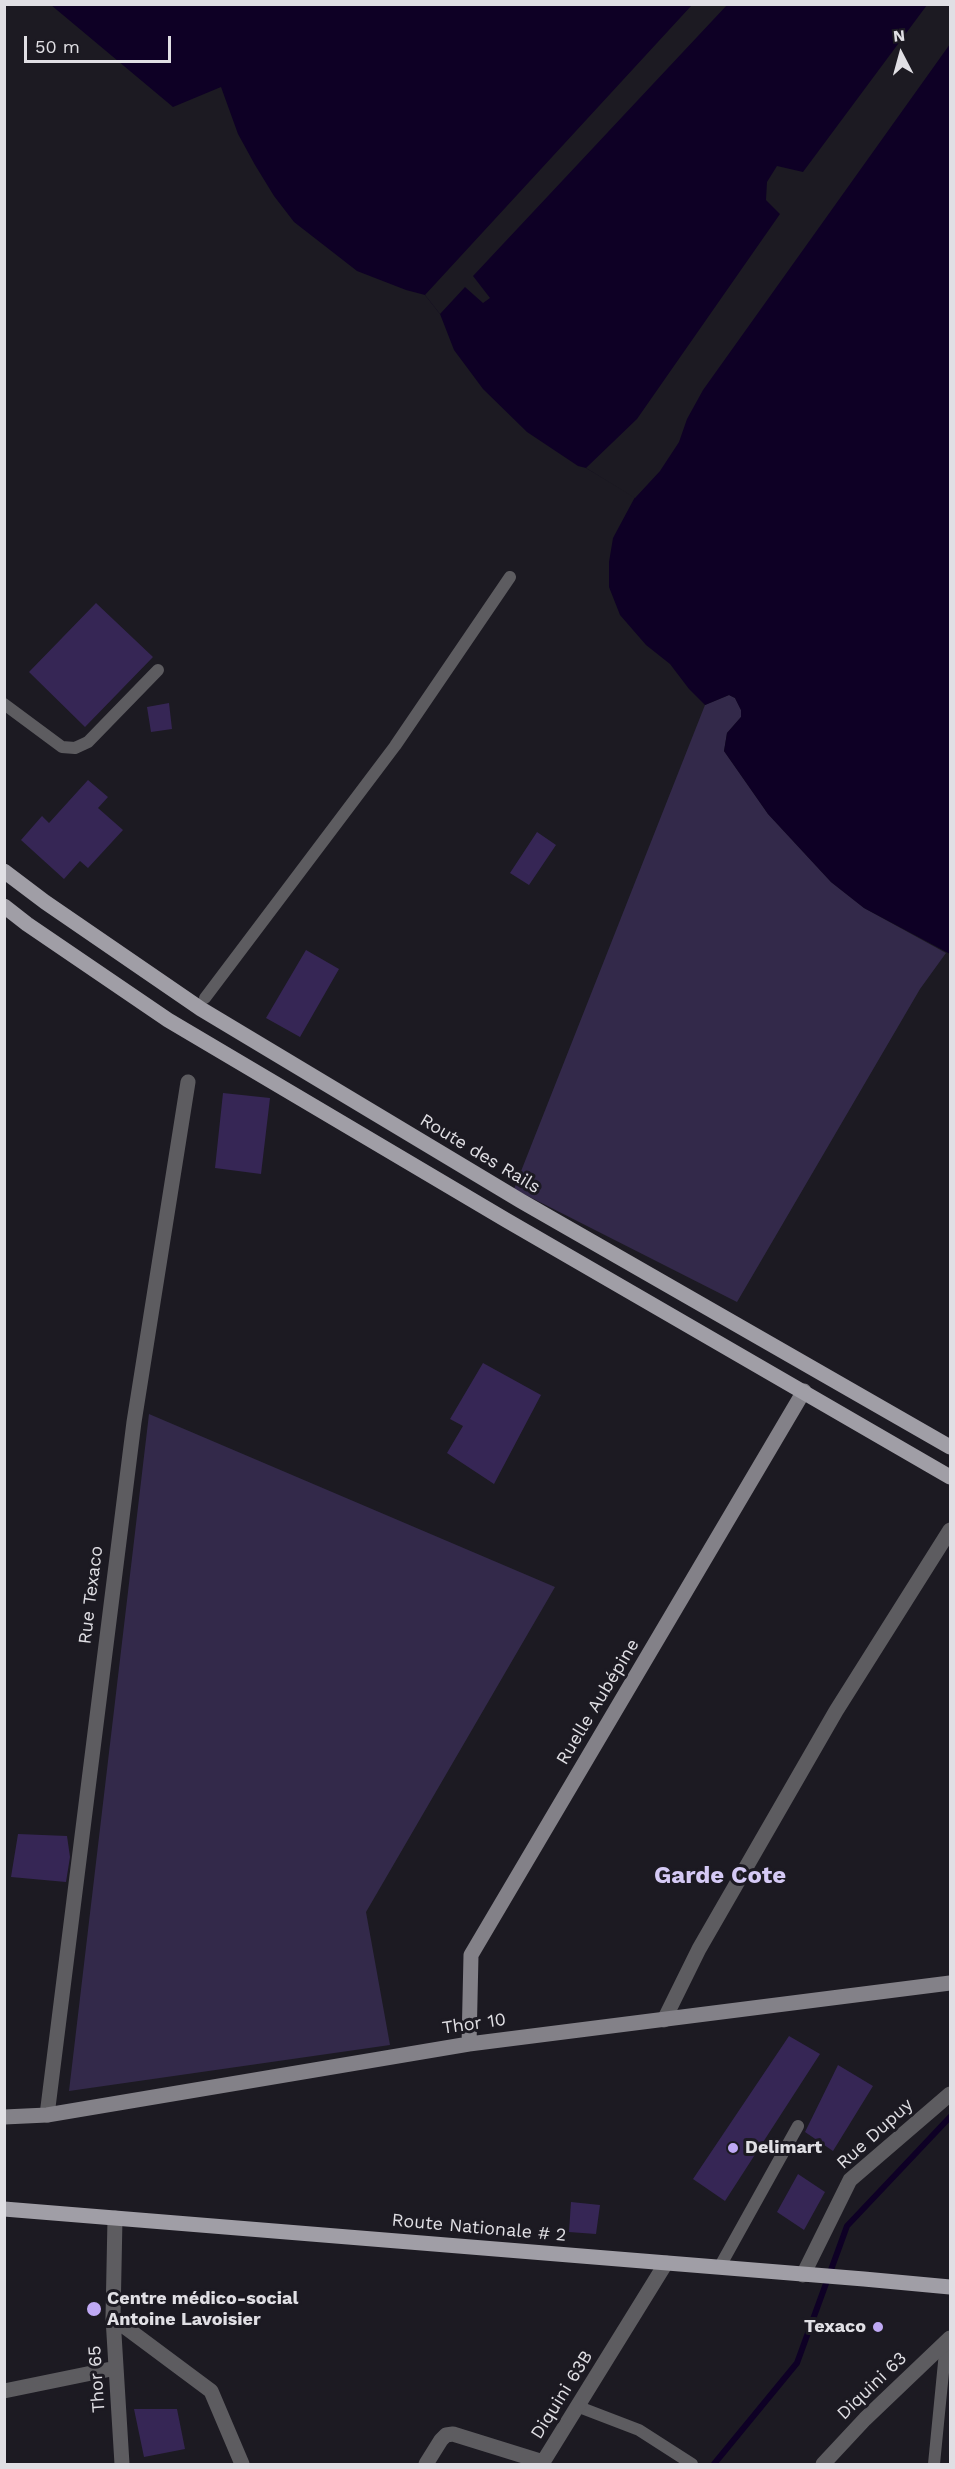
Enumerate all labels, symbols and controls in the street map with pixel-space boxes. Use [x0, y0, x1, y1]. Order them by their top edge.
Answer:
scale bar [27, 24, 174, 62]
north arrow [871, 24, 931, 84]
text: N [892, 26, 906, 46]
text: 50 m [35, 36, 80, 57]
street label: Route des Rails [416, 1109, 544, 1199]
street label: Rue Texaco [74, 1545, 108, 1645]
street label: Ruelle Aubépine [552, 1635, 644, 1769]
district label: Garde Cote [654, 1862, 786, 1890]
street label: Thor 10 [441, 2009, 507, 2039]
street label: Rue Dupuy [832, 2094, 918, 2174]
place label: Delimart [745, 2137, 822, 2159]
marker: Delimart [726, 2141, 740, 2155]
street label: Route Nationale # 2 [391, 2210, 567, 2246]
place label: Centre médico-social Antoine Lavoisier [107, 2288, 298, 2330]
marker: Centre médico-social Antoine Lavoisier [85, 2300, 103, 2318]
place label: Texaco [804, 2316, 866, 2338]
marker: Texaco [871, 2320, 885, 2334]
street label: Thor 65 [84, 2345, 110, 2413]
street label: Diquini 63B [526, 2347, 598, 2443]
street label: Diquini 63 [833, 2348, 911, 2424]

